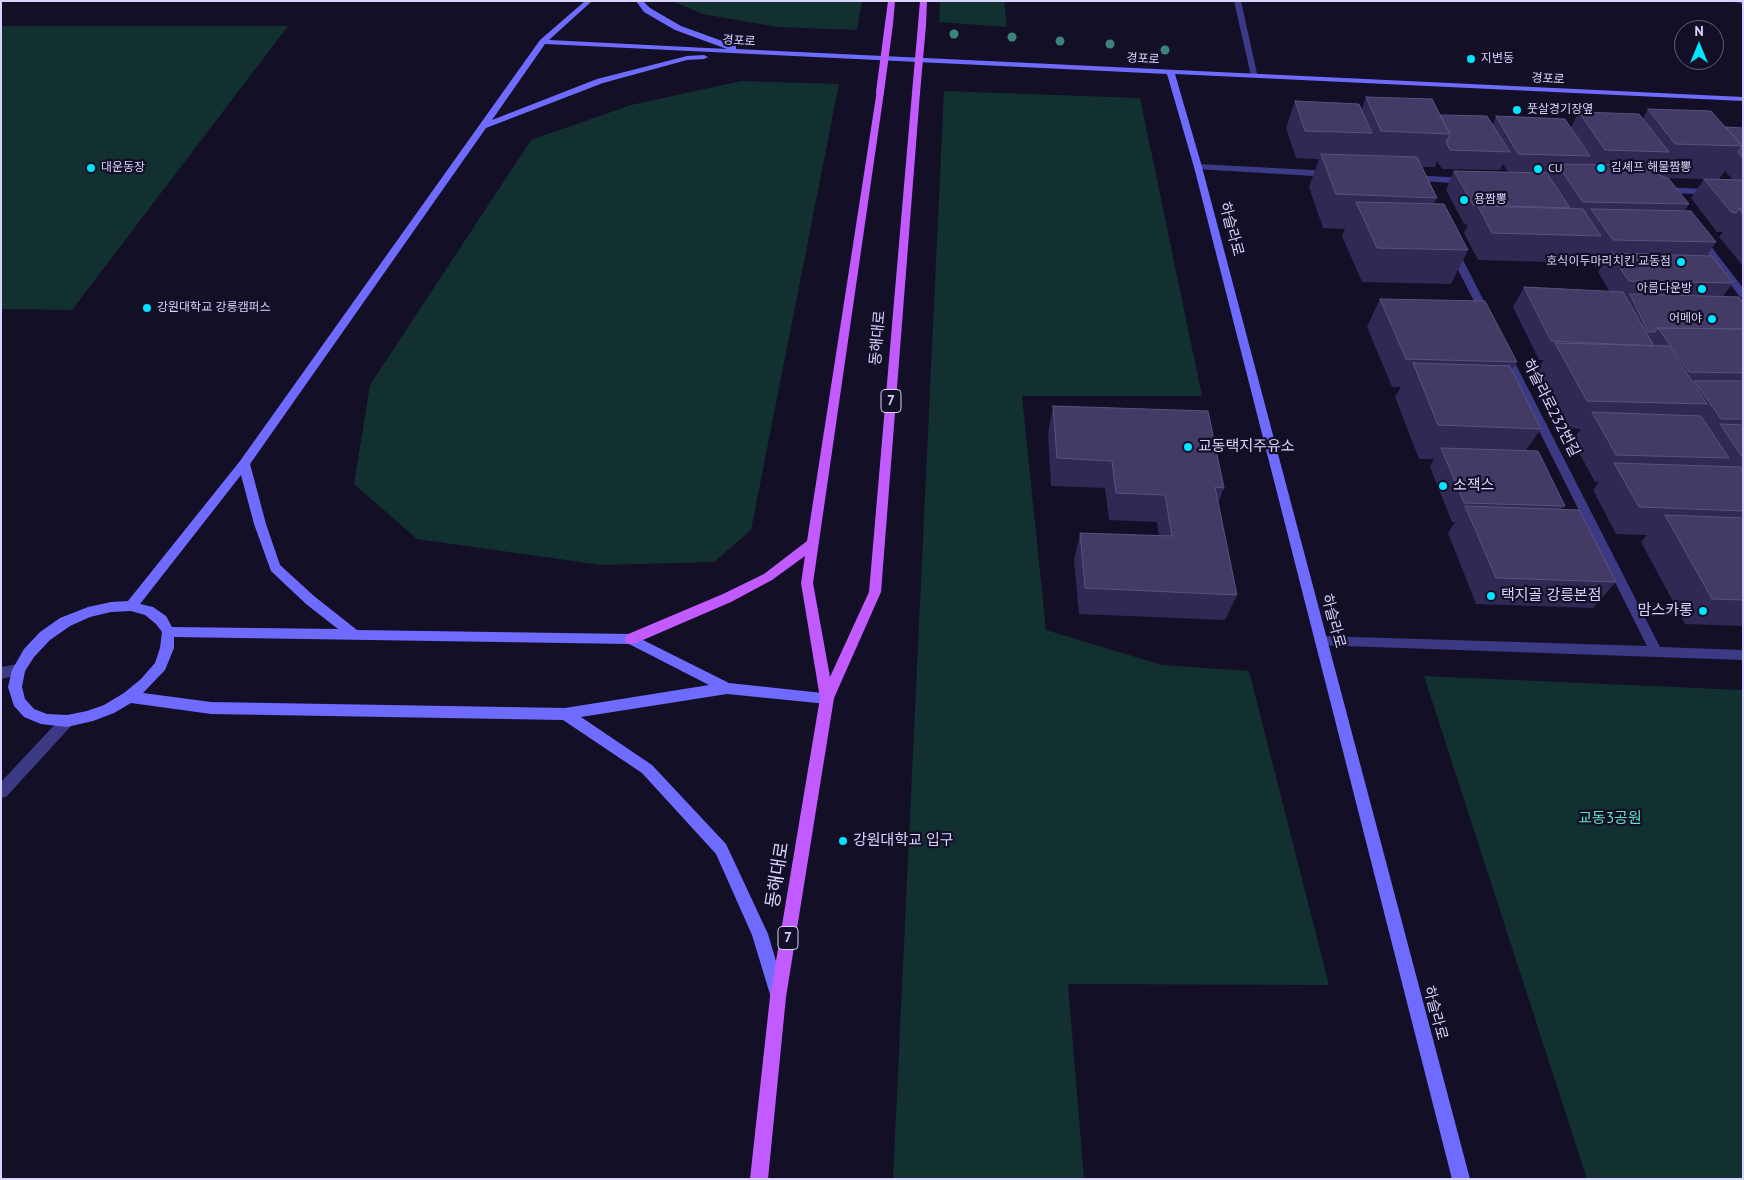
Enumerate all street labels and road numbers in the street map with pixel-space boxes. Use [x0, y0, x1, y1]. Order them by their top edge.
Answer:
street label: 경포로 [722, 33, 756, 49]
street label: 경포로 [1126, 51, 1160, 67]
street label: 경포로 [1531, 71, 1565, 87]
street label: 하슬라로 [1215, 200, 1247, 258]
street label: 동해대로 [867, 310, 889, 366]
street label: 하슬라로232번길 [1519, 356, 1583, 460]
road number: 7 [881, 390, 901, 412]
street label: 하슬라로 [1317, 592, 1349, 650]
street label: 동해대로 [762, 841, 794, 909]
road number: 7 [778, 926, 798, 950]
street label: 하슬라로 [1419, 984, 1451, 1042]

